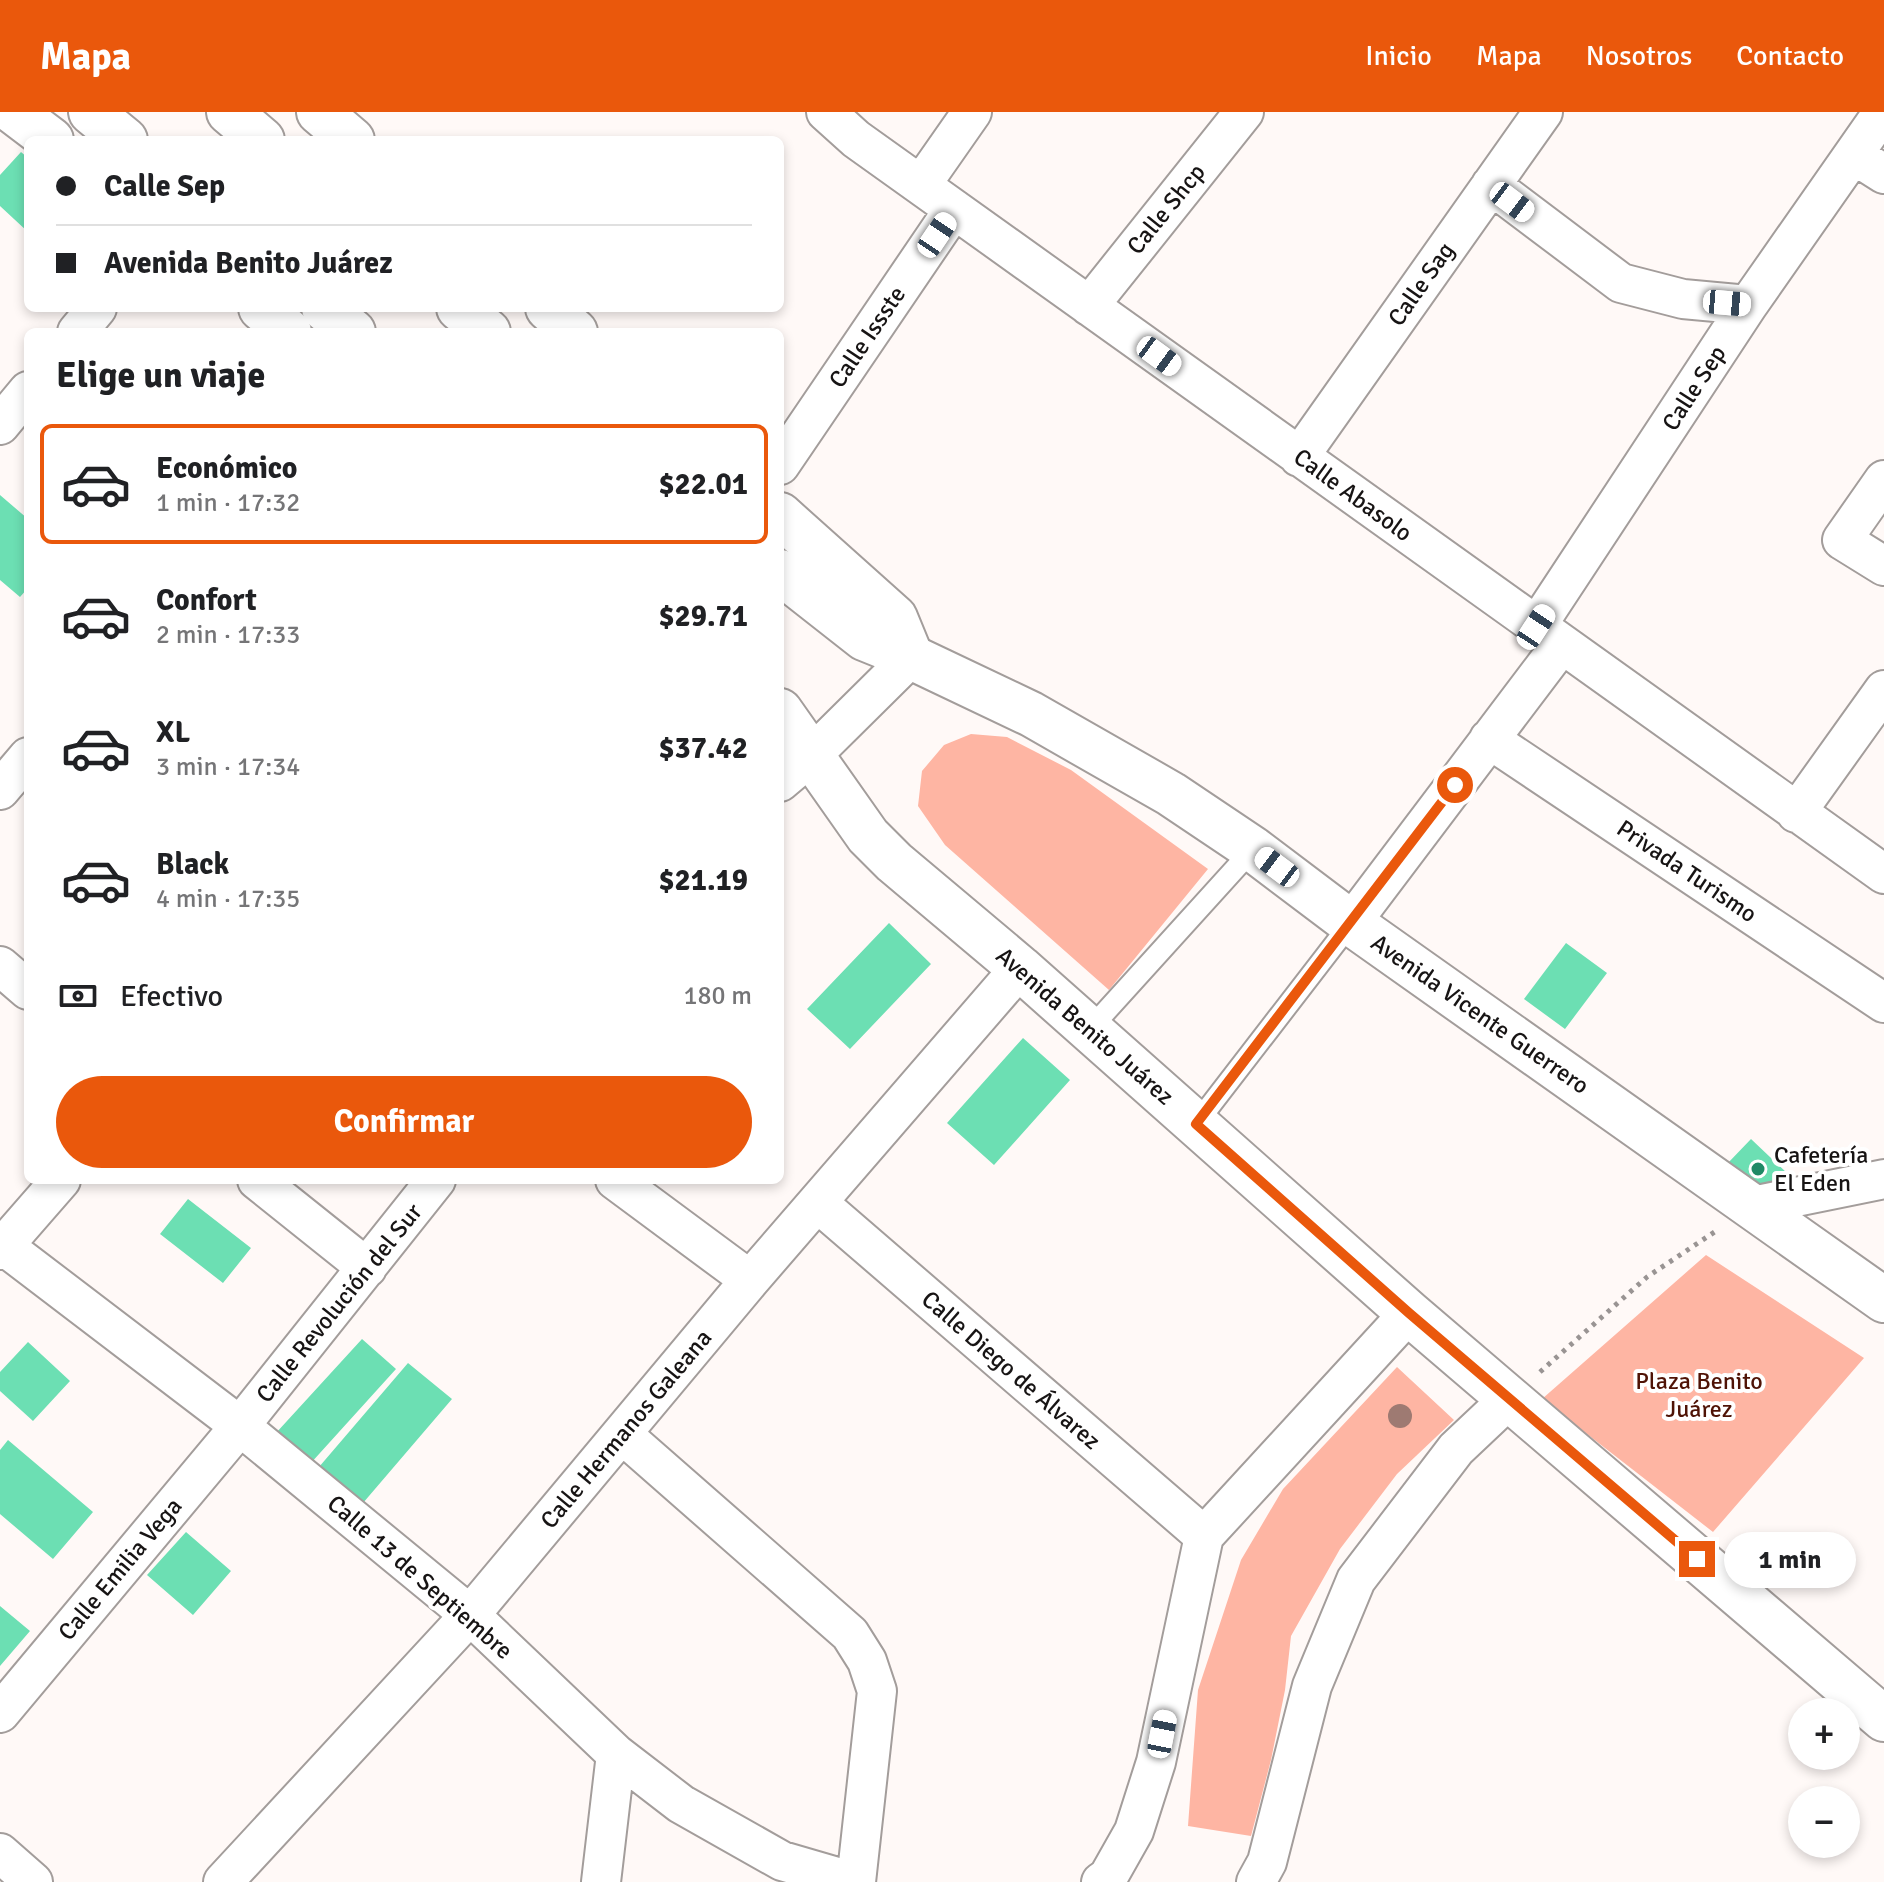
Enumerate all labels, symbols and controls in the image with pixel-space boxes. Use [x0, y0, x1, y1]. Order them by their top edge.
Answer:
text: Mapa [40, 33, 131, 80]
text: Inicio [1365, 39, 1432, 73]
text: Mapa [1476, 39, 1542, 73]
text: Nosotros [1586, 39, 1692, 73]
text: Contacto [1736, 39, 1844, 73]
street label: Calle Shcp [1120, 158, 1212, 260]
text: Calle Sep [104, 168, 225, 205]
car [1486, 178, 1538, 226]
car [914, 208, 960, 262]
street label: Calle Sag [1381, 236, 1461, 332]
text: Avenida Benito Juárez [104, 245, 393, 282]
street label: Calle Issste [822, 280, 912, 394]
car [1702, 289, 1752, 317]
car [1133, 332, 1185, 380]
street label: Calle Sep [1655, 340, 1733, 436]
text: Elige un viaje [56, 353, 265, 398]
street label: Calle Abasolo [1288, 442, 1418, 548]
icon: car [60, 448, 132, 520]
text: Económico [156, 450, 298, 487]
text: $22.01 [658, 466, 748, 503]
text: 1 min · 17:32 [156, 487, 300, 519]
icon: car [60, 580, 132, 652]
text: Confort [156, 582, 257, 619]
text: $29.71 [658, 598, 748, 635]
car [1513, 600, 1559, 654]
text: 2 min · 17:33 [156, 619, 300, 651]
icon: car [60, 712, 132, 784]
text: XL [156, 714, 190, 751]
text: $37.42 [658, 730, 748, 767]
text: 3 min · 17:34 [156, 751, 300, 783]
route start [1437, 767, 1473, 803]
street label: Privada Turismo [1611, 813, 1763, 929]
car [1251, 843, 1303, 891]
icon: car [60, 844, 132, 916]
text: Black [156, 846, 229, 883]
text: $21.19 [658, 862, 748, 899]
text: 4 min · 17:35 [156, 883, 300, 915]
street label: Avenida Vicente Guerrero [1365, 927, 1595, 1101]
street label: Avenida Benito Juárez [990, 941, 1180, 1111]
icon: cash [56, 974, 100, 1018]
text: Efectivo [120, 978, 223, 1015]
text: 180 m [683, 980, 752, 1012]
button: Confirmar [56, 1076, 752, 1168]
place label: Cafetería El Eden [1774, 1140, 1868, 1198]
marker: Cafetería El Eden [1749, 1160, 1767, 1178]
street label: Calle Revolución del Sur [249, 1197, 429, 1409]
street label: Calle Diego de Álvarez [915, 1284, 1107, 1456]
street label: Calle Hermanos Galeana [534, 1323, 718, 1535]
park label: Plaza Benito Juárez [1635, 1366, 1763, 1424]
street label: Calle 13 de Septiembre [321, 1488, 519, 1666]
street label: Calle Emilia Vega [52, 1492, 188, 1646]
callout: 1 min [1725, 1531, 1857, 1587]
route end [1679, 1541, 1715, 1577]
text: 1 min [1759, 1544, 1821, 1576]
map controls [1788, 1698, 1860, 1858]
button: + [1788, 1698, 1860, 1770]
car [1146, 1708, 1178, 1760]
button: − [1788, 1786, 1860, 1858]

